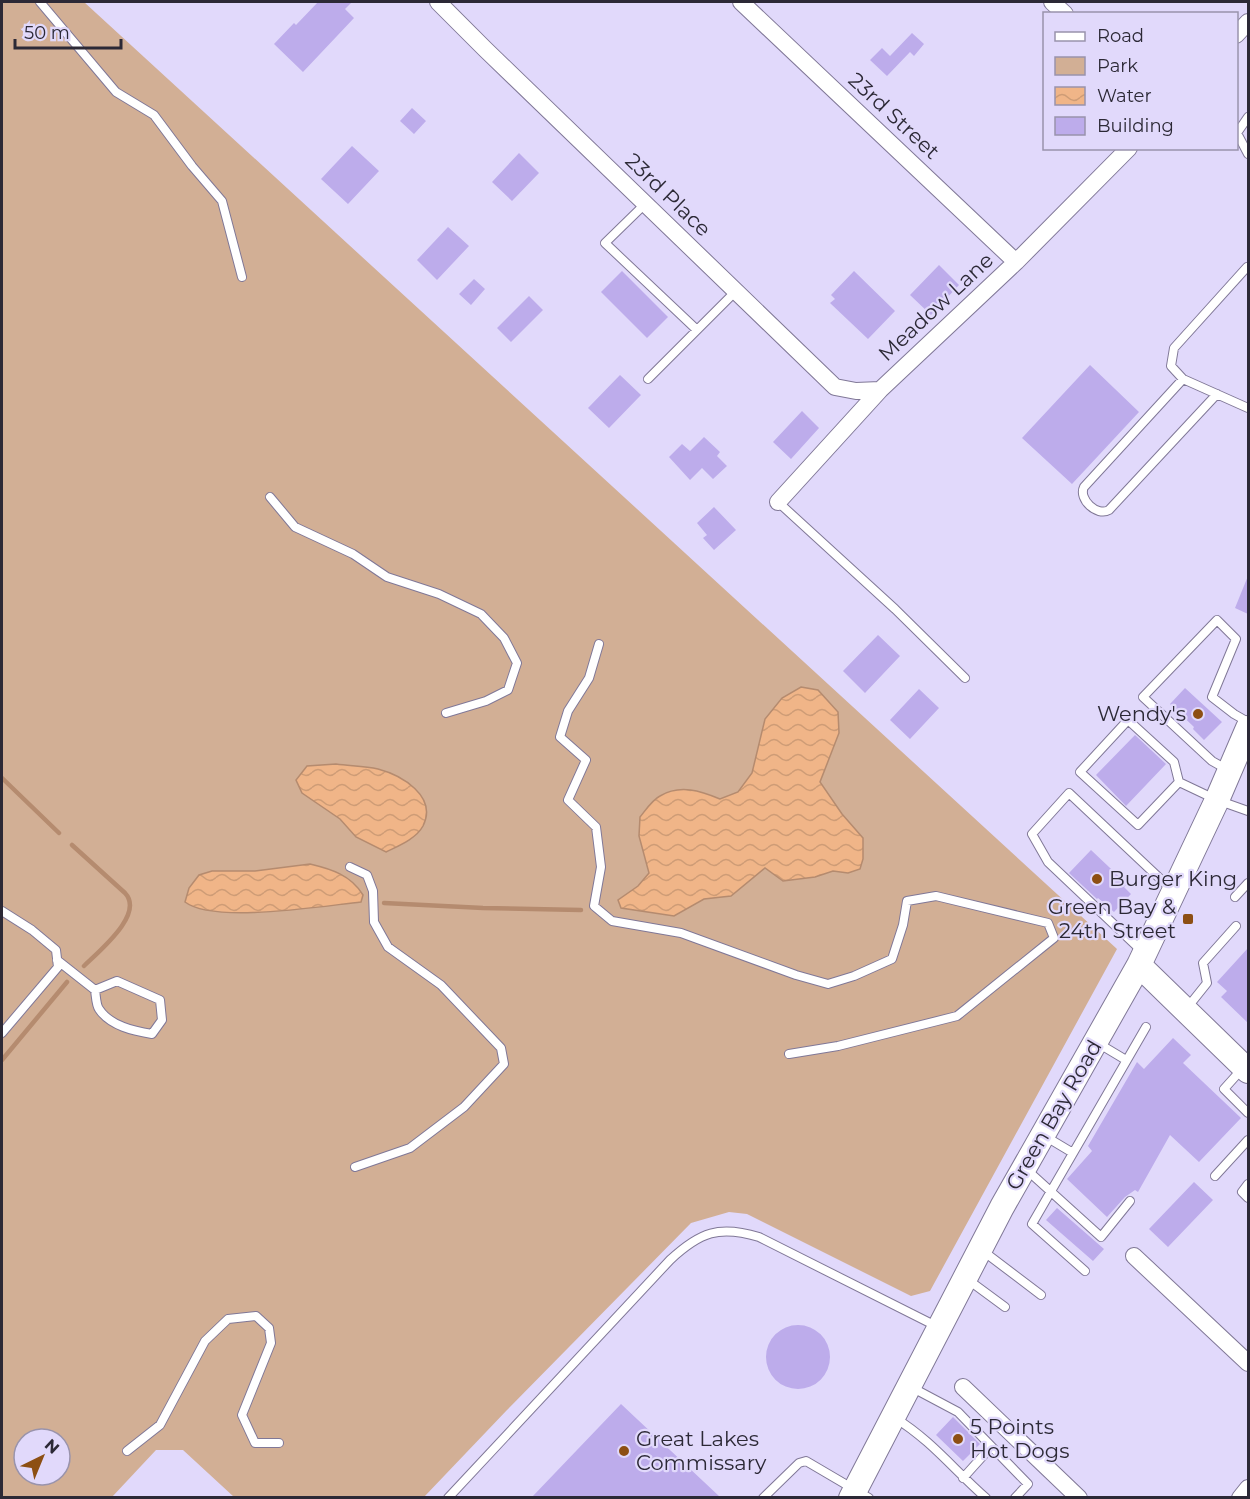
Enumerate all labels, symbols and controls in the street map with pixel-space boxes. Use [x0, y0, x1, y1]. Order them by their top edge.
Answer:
scale bar [15, 12, 122, 50]
legend [1043, 12, 1238, 150]
text: 50 m [24, 22, 70, 44]
text: Road [1097, 25, 1144, 47]
text: Park [1097, 55, 1138, 77]
street label: 23rd Street [844, 67, 945, 164]
text: Water [1097, 85, 1152, 107]
text: Building [1097, 115, 1174, 137]
street label: 23rd Place [620, 148, 716, 242]
street label: Meadow Lane [873, 247, 998, 366]
place label: Wendy's [1097, 701, 1186, 726]
marker: Wendy's [1191, 707, 1205, 721]
place label: Burger King [1109, 866, 1237, 891]
marker: Burger King [1090, 872, 1104, 886]
place label: Green Bay & 24th Street [1048, 894, 1176, 943]
marker: Green Bay & 24th Street [1181, 912, 1195, 926]
street label: Green Bay Road [1000, 1035, 1107, 1194]
place label: 5 Points Hot Dogs [970, 1414, 1069, 1463]
place label: Great Lakes Commissary [636, 1426, 767, 1475]
north arrow [12, 1427, 72, 1487]
marker: 5 Points Hot Dogs [951, 1432, 965, 1446]
text: N [41, 1435, 63, 1458]
marker: Great Lakes Commissary [617, 1444, 631, 1458]

